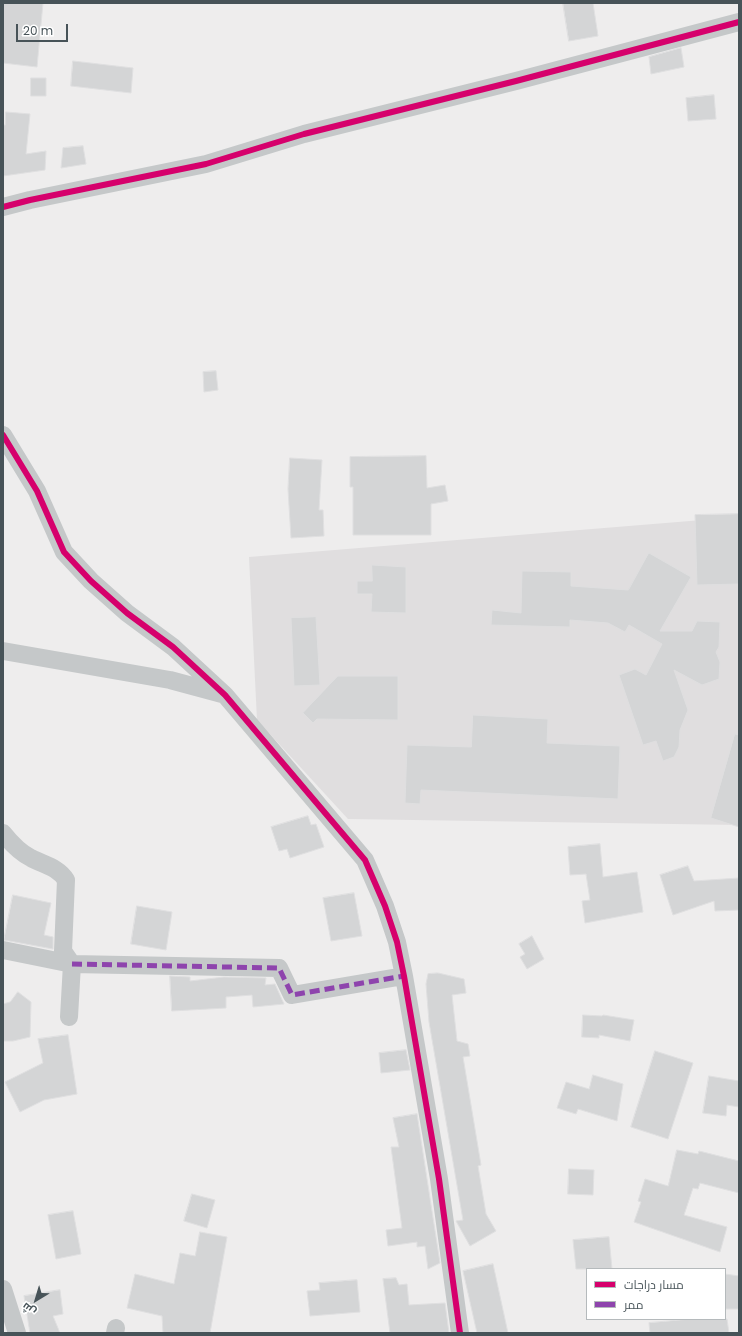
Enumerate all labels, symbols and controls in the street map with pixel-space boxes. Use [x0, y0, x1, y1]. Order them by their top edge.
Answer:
scale bar [18, 16, 70, 42]
text: 20 m [23, 22, 53, 39]
legend [586, 1268, 726, 1320]
text: مسار دراجات [624, 1276, 684, 1293]
north arrow [16, 1280, 56, 1320]
text: ممر [624, 1296, 643, 1313]
text: ش [18, 1299, 39, 1320]

